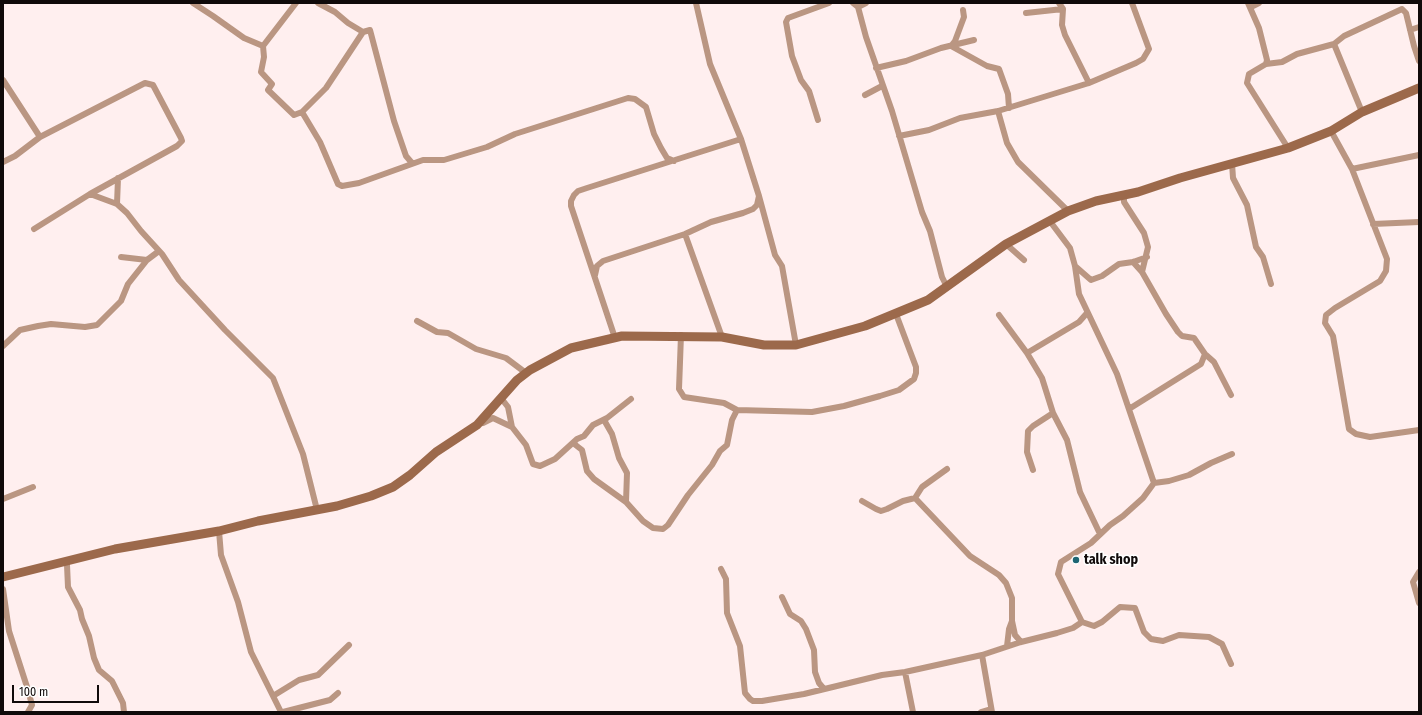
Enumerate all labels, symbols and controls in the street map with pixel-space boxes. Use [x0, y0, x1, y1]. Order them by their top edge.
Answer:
place label: talk shop [1084, 552, 1138, 568]
marker: talk shop [1071, 555, 1081, 565]
scale bar [14, 677, 101, 703]
text: 100 m [19, 685, 48, 699]

